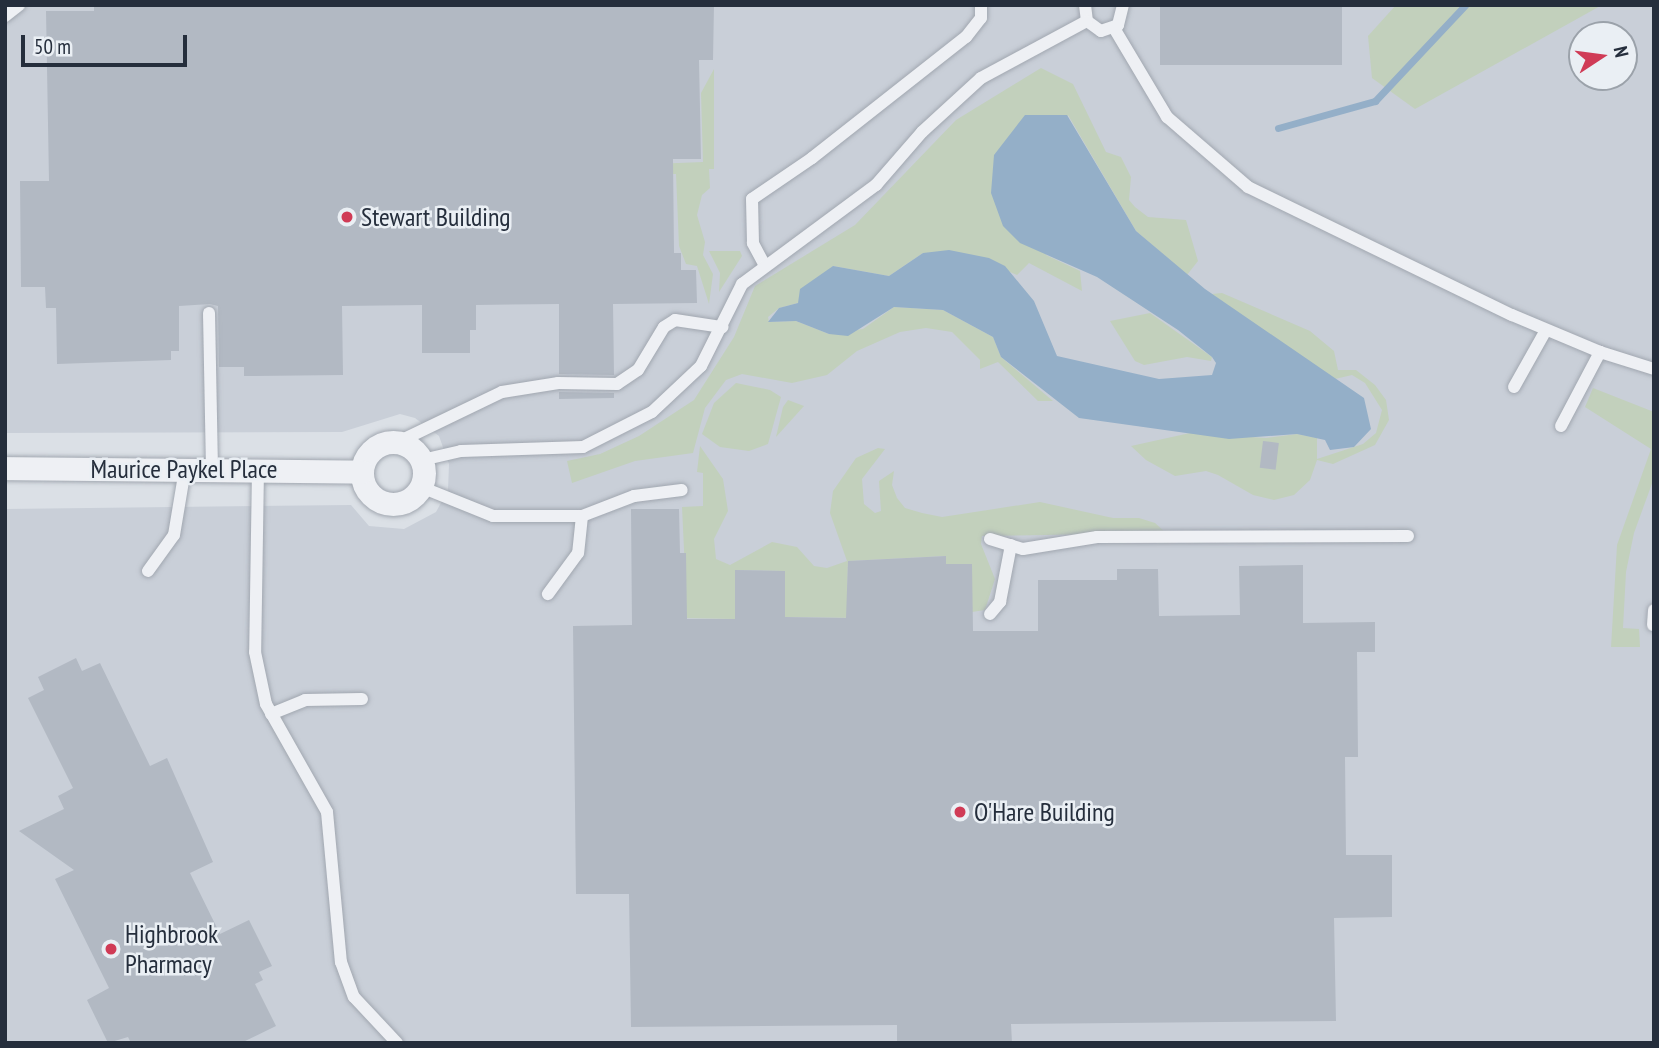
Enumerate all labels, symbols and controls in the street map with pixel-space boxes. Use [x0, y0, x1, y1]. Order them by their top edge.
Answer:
scale bar [24, 21, 191, 65]
north arrow [1568, 21, 1638, 91]
text: 50 m [34, 33, 71, 60]
text: N [1609, 44, 1634, 59]
place label: Stewart Building [361, 201, 511, 233]
marker: Stewart Building [339, 209, 355, 225]
street label: Maurice Paykel Place [90, 453, 278, 485]
place label: O'Hare Building [974, 796, 1115, 828]
marker: O'Hare Building [952, 804, 968, 820]
place label: Highbrook Pharmacy [125, 918, 218, 979]
marker: Highbrook Pharmacy [103, 941, 119, 957]

